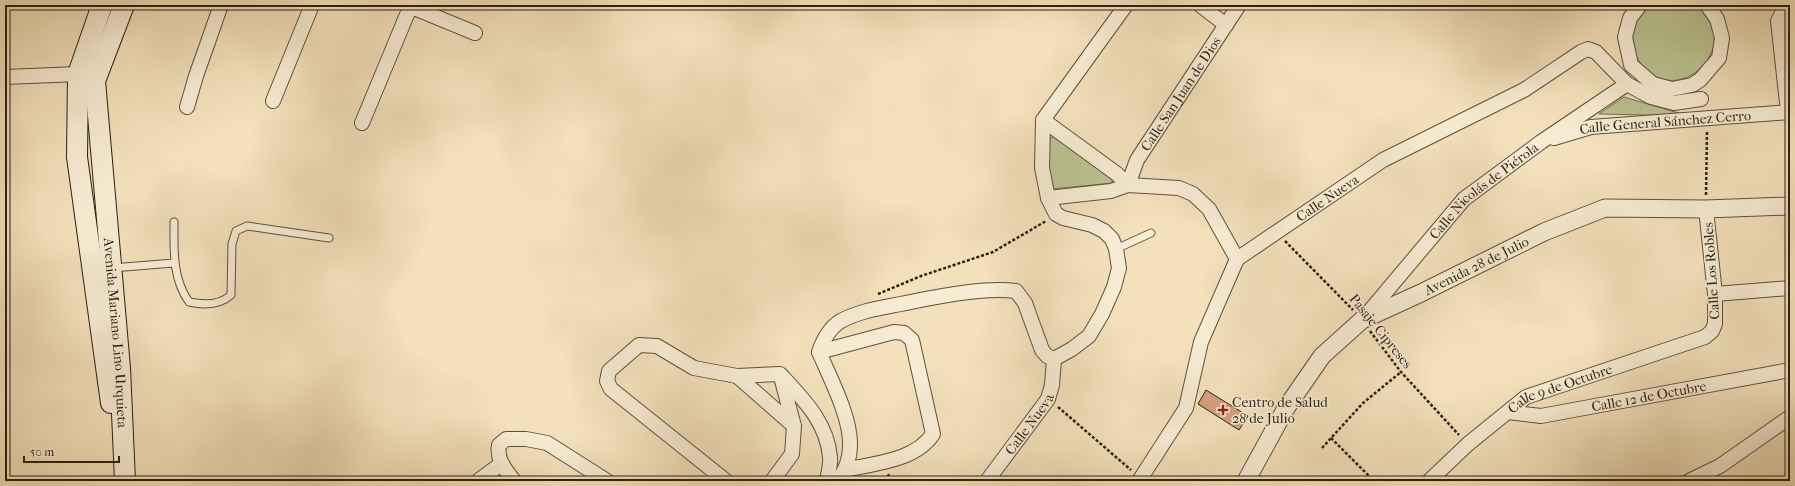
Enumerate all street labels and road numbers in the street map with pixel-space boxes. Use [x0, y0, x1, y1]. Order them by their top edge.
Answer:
street label: Calle San Juan de Dios [1137, 34, 1225, 155]
street label: Calle General Sánchez Cerro [1578, 107, 1752, 139]
street label: Calle Nicolás de Piérola [1426, 139, 1542, 243]
street label: Calle Nueva [1293, 171, 1362, 225]
street label: Calle Los Robles [1700, 222, 1723, 320]
street label: Avenida 28 de Julio [1421, 233, 1532, 300]
street label: Avenida Mariano Lino Urquieta [100, 236, 131, 429]
street label: Pasaje Cipreses [1345, 291, 1416, 372]
street label: Calle 9 de Octubre [1504, 361, 1615, 417]
street label: Calle 12 de Octubre [1590, 378, 1708, 415]
street label: Calle Nueva [1001, 392, 1058, 458]

